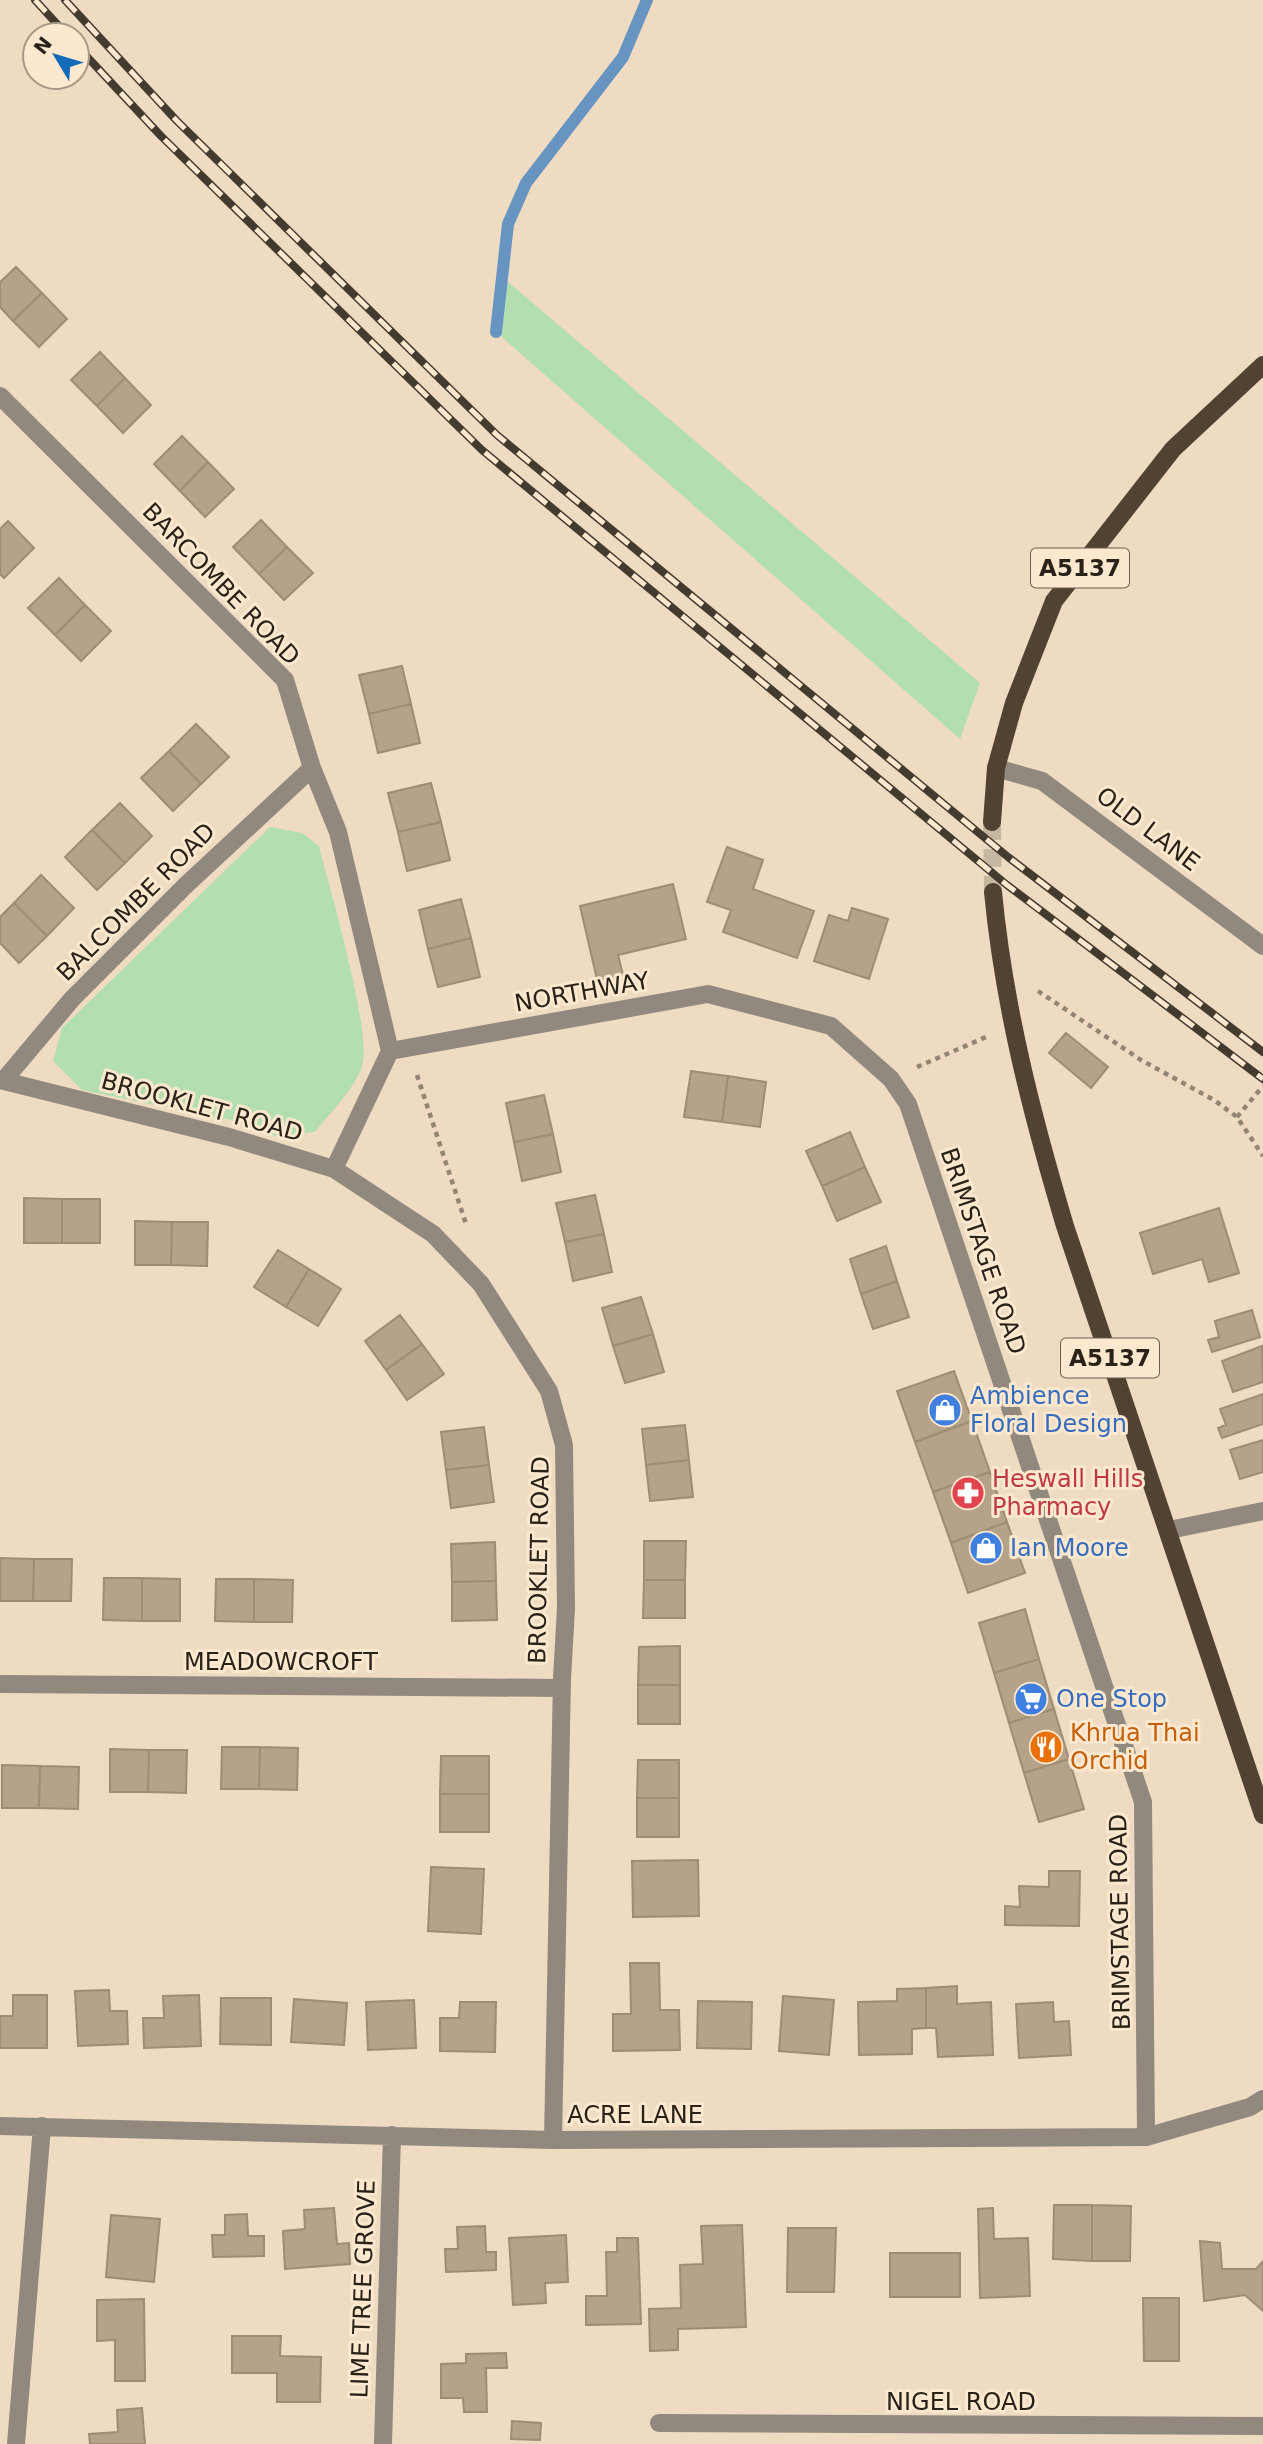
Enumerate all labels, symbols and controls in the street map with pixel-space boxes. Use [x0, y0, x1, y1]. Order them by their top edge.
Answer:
north arrow [21, 21, 91, 91]
text: N [29, 32, 56, 59]
street label: BARCOMBE ROAD [137, 497, 305, 671]
road number: A5137 [1031, 548, 1129, 588]
street label: OLD LANE [1091, 781, 1205, 877]
street label: BALCOMBE ROAD [51, 817, 221, 987]
street label: NORTHWAY [513, 966, 652, 1018]
street label: BROOKLET ROAD [98, 1067, 306, 1147]
street label: BRIMSTAGE ROAD [935, 1144, 1031, 1358]
road number: A5137 [1061, 1338, 1159, 1378]
place label: Ambience Floral Design [970, 1382, 1127, 1438]
shop icon: Ambience Floral Design [926, 1391, 964, 1429]
street label: BROOKLET ROAD [523, 1456, 555, 1664]
place label: Heswall Hills Pharmacy [992, 1465, 1143, 1521]
pharmacy icon: Heswall Hills Pharmacy [949, 1474, 987, 1512]
shop icon: Ian Moore [967, 1529, 1005, 1567]
place label: Ian Moore [1010, 1534, 1129, 1562]
street label: MEADOWCROFT [184, 1648, 378, 1676]
supermarket icon: One Stop [1012, 1680, 1050, 1718]
place label: One Stop [1056, 1685, 1167, 1713]
place label: Khrua Thai Orchid [1070, 1719, 1200, 1775]
restaurant icon: Khrua Thai Orchid [1027, 1728, 1065, 1766]
street label: BRIMSTAGE ROAD [1104, 1814, 1136, 2030]
street label: ACRE LANE [567, 2101, 703, 2129]
street label: LIME TREE GROVE [345, 2179, 381, 2399]
street label: NIGEL ROAD [886, 2388, 1036, 2416]

